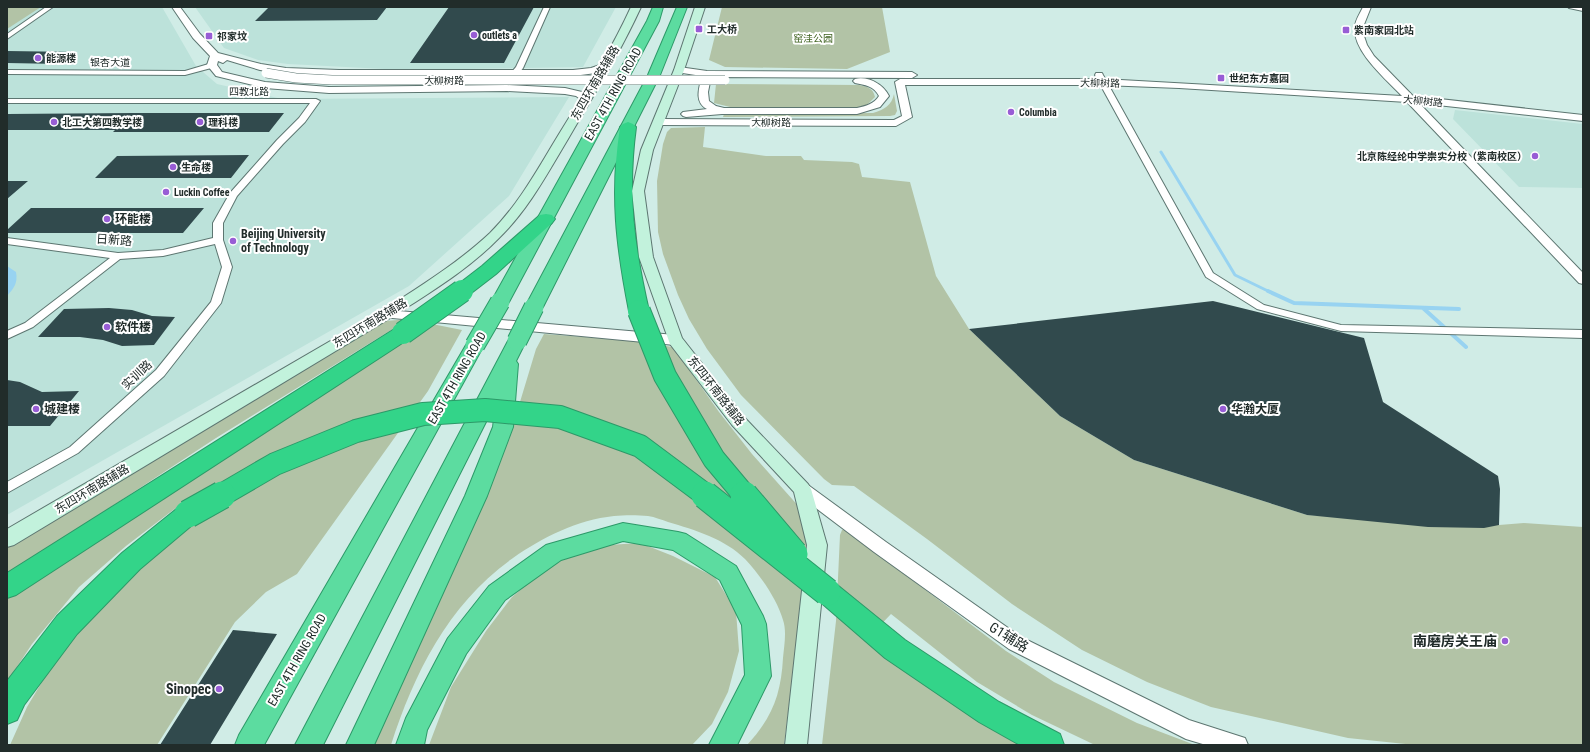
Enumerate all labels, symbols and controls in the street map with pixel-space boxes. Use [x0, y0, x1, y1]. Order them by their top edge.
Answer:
marker: 工大桥 [694, 24, 704, 34]
place label: 工大桥 [707, 24, 737, 35]
marker: 紫南家园北站 [1341, 25, 1351, 35]
place label: 紫南家园北站 [1354, 25, 1414, 36]
place label: 祁家坟 [217, 30, 247, 42]
marker: outlets a [469, 30, 479, 40]
place label: outlets a [482, 30, 517, 41]
marker: 祁家坟 [204, 31, 214, 41]
park label: 窑洼公园 [793, 33, 833, 44]
street label: 东四环南路辅路 [568, 43, 622, 123]
street label: EAST 4TH RING ROAD [582, 45, 644, 143]
place label: 能源楼 [46, 52, 76, 64]
marker: 能源楼 [33, 53, 43, 63]
street label: 银杏大道 [90, 57, 130, 68]
marker: 世纪东方嘉园 [1216, 73, 1226, 83]
place label: 世纪东方嘉园 [1229, 73, 1289, 84]
street label: 大柳树路 [424, 75, 464, 86]
street label: 大柳树路 [1080, 77, 1120, 89]
street label: 四教北路 [229, 86, 269, 97]
street label: 大柳树路 [1403, 93, 1443, 109]
marker: Columbia [1006, 107, 1016, 117]
place label: Columbia [1019, 107, 1057, 118]
marker: 北工大第四教学楼 [49, 117, 59, 127]
place label: 北工大第四教学楼 [62, 117, 142, 128]
marker: 理科楼 [195, 117, 205, 127]
place label: 理科楼 [208, 117, 238, 128]
street label: 大柳树路 [751, 117, 791, 128]
place label: 北京陈经纶中学崇实分校（紫南校区） [1357, 150, 1527, 162]
marker: 北京陈经纶中学崇实分校（紫南校区） [1530, 151, 1540, 161]
marker: 生命楼 [168, 162, 178, 172]
place label: 生命楼 [181, 162, 211, 173]
marker: Luckin Coffee [161, 187, 171, 197]
place label: Luckin Coffee [174, 187, 230, 198]
place label: 环能楼 [115, 212, 151, 226]
marker: 环能楼 [102, 214, 112, 224]
place label: Beijing University of Technology [241, 227, 326, 255]
street label: 日新路 [96, 232, 132, 248]
marker: Beijing University of Technology [228, 236, 238, 246]
street label: 东四环南路辅路 [330, 295, 410, 351]
place label: 软件楼 [115, 320, 151, 334]
marker: 软件楼 [102, 322, 112, 332]
street label: EAST 4TH RING ROAD [425, 329, 489, 427]
street label: 东四环南路辅路 [685, 354, 747, 428]
street label: 实训路 [119, 358, 155, 392]
place label: 城建楼 [44, 402, 80, 416]
place label: 华瀚大厦 [1231, 402, 1279, 416]
marker: 城建楼 [31, 404, 41, 414]
marker: 华瀚大厦 [1218, 404, 1228, 414]
street label: 东四环南路辅路 [52, 461, 132, 517]
street label: EAST 4TH RING ROAD [265, 611, 329, 709]
street label: G1辅路 [986, 619, 1032, 655]
place label: 南磨房关王庙 [1413, 633, 1497, 649]
marker: 南磨房关王庙 [1500, 636, 1510, 646]
place label: Sinopec [166, 681, 212, 697]
marker: Sinopec [214, 684, 224, 694]

